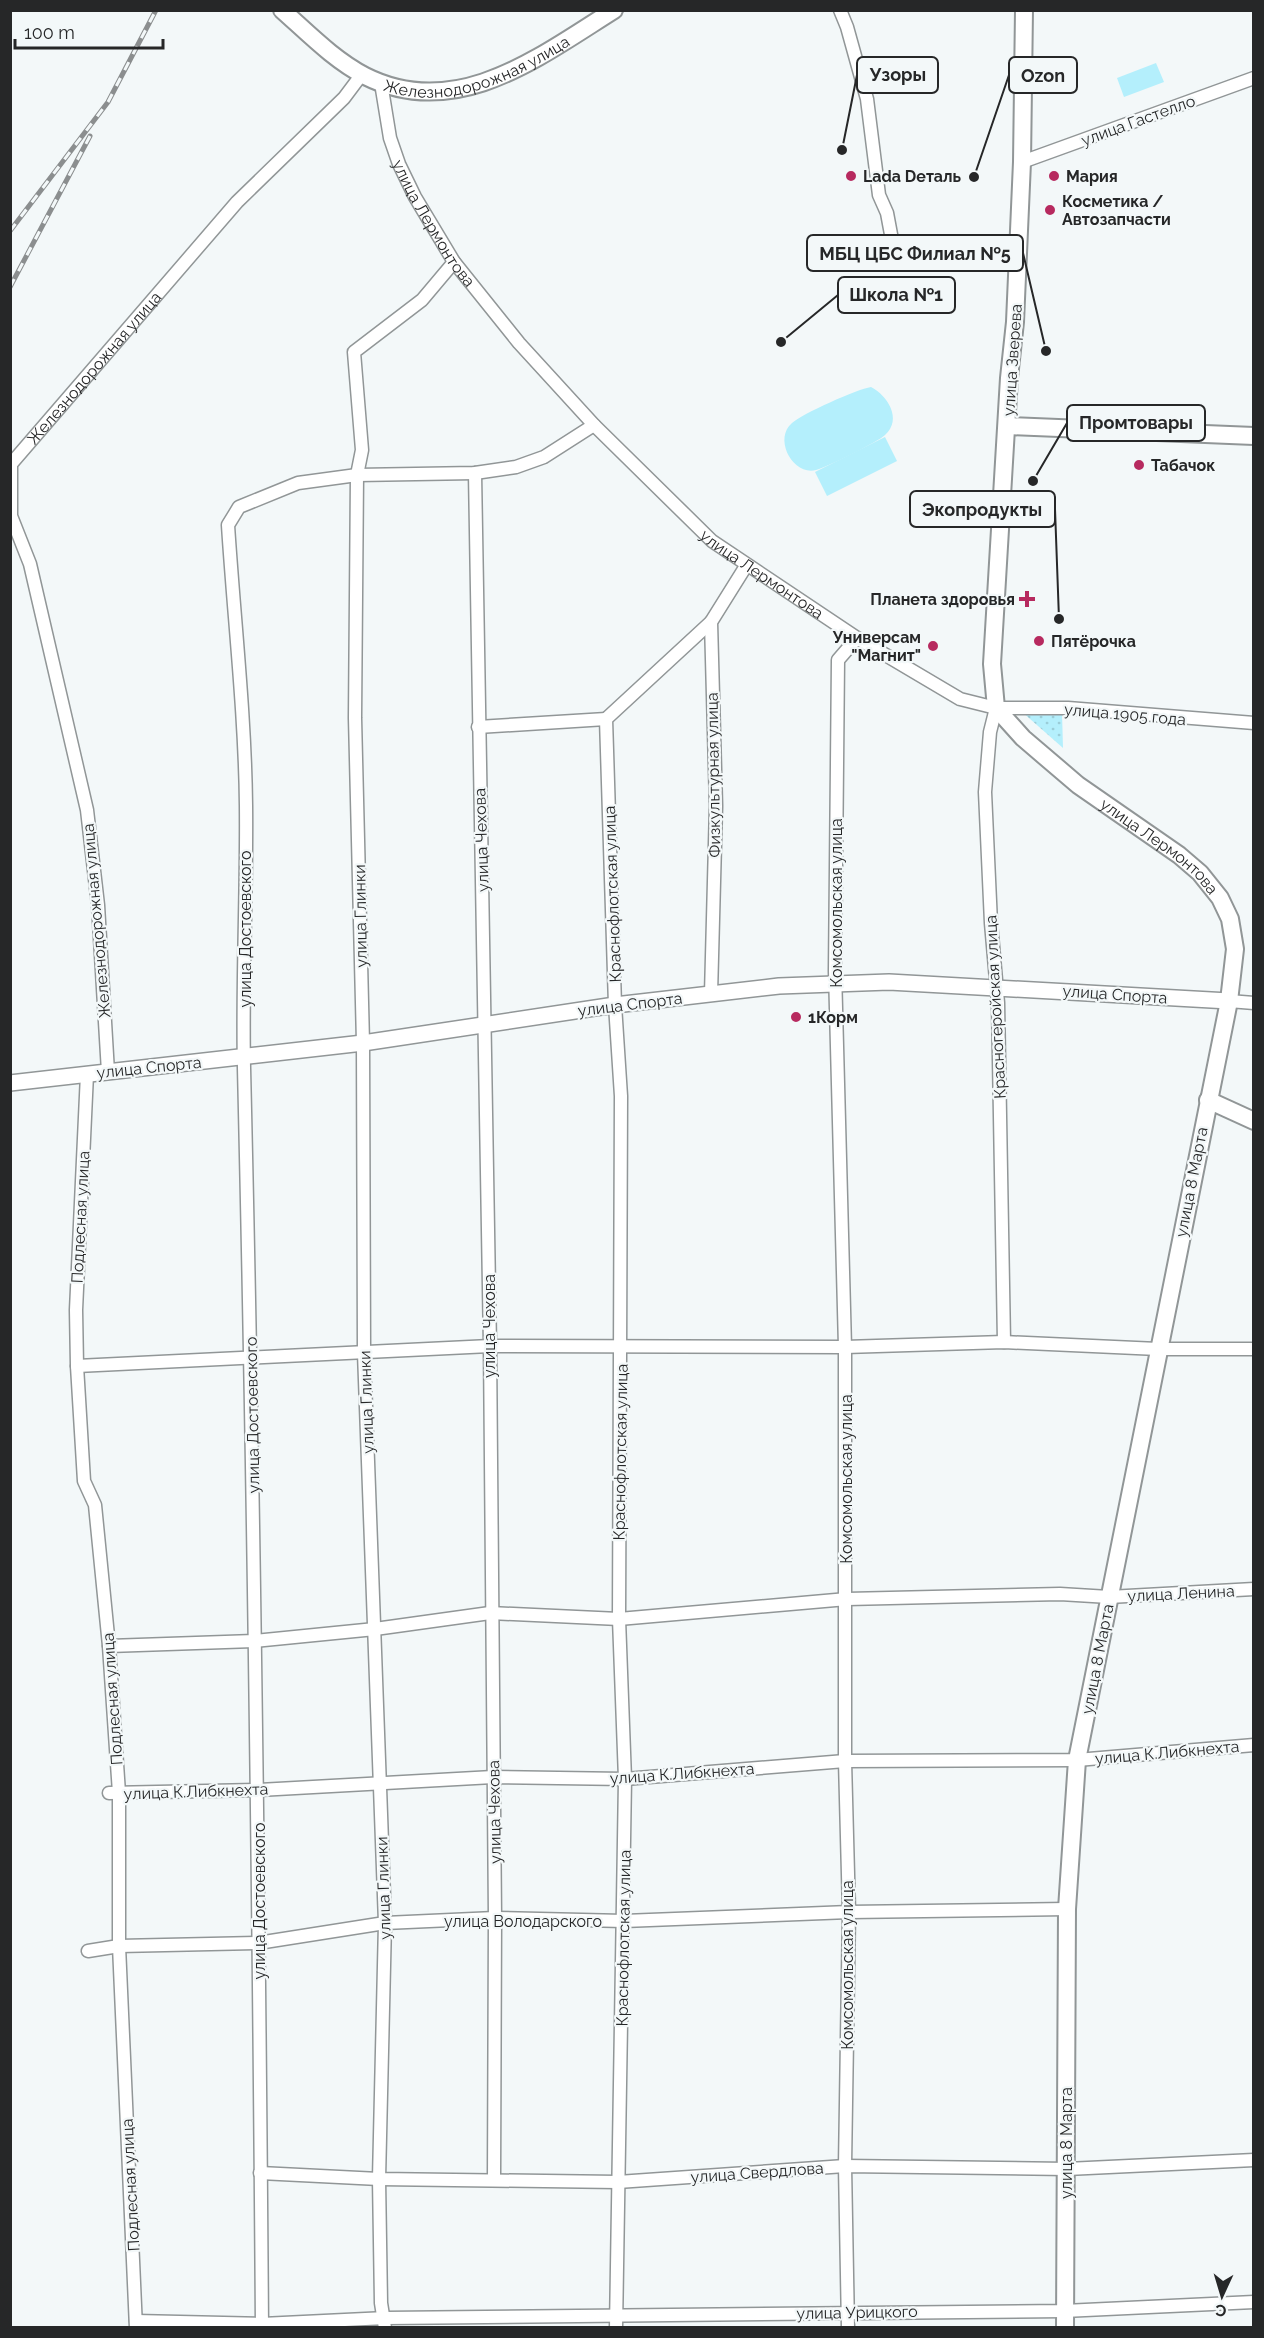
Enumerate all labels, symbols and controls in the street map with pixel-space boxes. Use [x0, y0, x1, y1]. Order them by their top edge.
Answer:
scale bar [15, 12, 164, 50]
text: 100 m [24, 22, 75, 43]
street label: Железнодорожная улица [382, 32, 573, 102]
callout: Узоры [857, 57, 938, 93]
callout: Ozon [1009, 57, 1077, 93]
text: Узоры [869, 64, 926, 85]
text: Ozon [1021, 65, 1065, 86]
street label: улица Гастелло [1079, 91, 1198, 150]
street label: улица Лермонтова [388, 157, 479, 291]
place label: Lada Dеталь [863, 167, 962, 186]
place label: Мария [1066, 167, 1118, 186]
marker: Lada Dеталь [844, 169, 858, 183]
marker: Мария [1047, 169, 1061, 183]
place label: Косметика / Автозапчасти [1062, 192, 1171, 229]
marker: Косметика / Автозапчасти [1043, 203, 1057, 217]
callout: МБЦ ЦБС Филиал №5 [807, 235, 1023, 271]
text: МБЦ ЦБС Филиал №5 [819, 243, 1011, 264]
callout: Школа №1 [838, 277, 955, 313]
text: Школа №1 [849, 284, 943, 305]
street label: Железнодорожная улица [23, 288, 165, 448]
street label: улица Зверева [999, 303, 1026, 417]
callout: Промтовары [1067, 405, 1205, 441]
text: Промтовары [1079, 412, 1193, 433]
place label: Табачок [1151, 456, 1215, 475]
marker: Табачок [1132, 458, 1146, 472]
callout: Экопродукты [910, 491, 1055, 527]
text: Экопродукты [922, 499, 1042, 520]
street label: улица Лермонтова [696, 526, 827, 623]
place label: Планета здоровья [870, 590, 1015, 609]
marker: Планета здоровья [1020, 592, 1034, 606]
place label: Универсам "Магнит" [832, 628, 921, 665]
place label: Пятёрочка [1051, 632, 1136, 651]
marker: Пятёрочка [1032, 634, 1046, 648]
marker: Универсам "Магнит" [926, 639, 940, 653]
street label: Физкультурная улица [703, 692, 724, 858]
street label: улица 1905 года [1063, 700, 1187, 729]
street label: улица Чехова [470, 788, 493, 892]
street label: улица Лермонтова [1097, 795, 1222, 898]
street label: Краснофлотская улица [600, 805, 625, 983]
street label: Комсомольская улица [827, 818, 846, 988]
street label: Железнодорожная улица [79, 823, 114, 1019]
street label: улица Достоевского [236, 851, 255, 1007]
street label: улица Глинки [350, 864, 371, 968]
street label: Красногеройская улица [981, 915, 1010, 1099]
street label: улица Спорта [1062, 981, 1168, 1008]
street label: улица Спорта [577, 989, 683, 1020]
place label: 1Корм [808, 1008, 858, 1027]
marker: 1Корм [789, 1010, 803, 1024]
street label: улица Спорта [96, 1053, 202, 1082]
street label: улица 8 Марта [1172, 1125, 1211, 1239]
street label: Подлесная улица [68, 1150, 93, 1284]
street label: улица Чехова [480, 1274, 499, 1378]
street label: улица Достоевского [242, 1336, 263, 1494]
street label: улица Глинки [355, 1350, 378, 1454]
street label: Краснофлотская улица [609, 1363, 632, 1541]
street label: Комсомольская улица [837, 1394, 856, 1564]
street label: улица Ленина [1127, 1581, 1235, 1606]
street label: улица 8 Марта [1078, 1602, 1117, 1716]
street label: Подлесная улица [98, 1632, 127, 1766]
street label: улица К.Либкнехта [1094, 1737, 1240, 1768]
street label: улица К.Либкнехта [609, 1759, 755, 1788]
street label: улица Чехова [484, 1760, 505, 1864]
street label: улица К.Либкнехта [123, 1779, 269, 1804]
street label: улица Достоевского [250, 1823, 269, 1979]
street label: улица Глинки [372, 1836, 395, 1940]
street label: Краснофлотская улица [612, 1849, 635, 2027]
street label: Комсомольская улица [838, 1880, 857, 2050]
street label: улица Володарского [444, 1912, 602, 1931]
street label: улица 8 Марта [1057, 2087, 1076, 2199]
street label: Подлесная улица [118, 2118, 143, 2252]
street label: улица Свердлова [690, 2158, 824, 2187]
north arrow [1192, 2266, 1252, 2326]
text: С [1215, 2301, 1227, 2320]
street label: улица Урицкого [796, 2302, 918, 2323]

